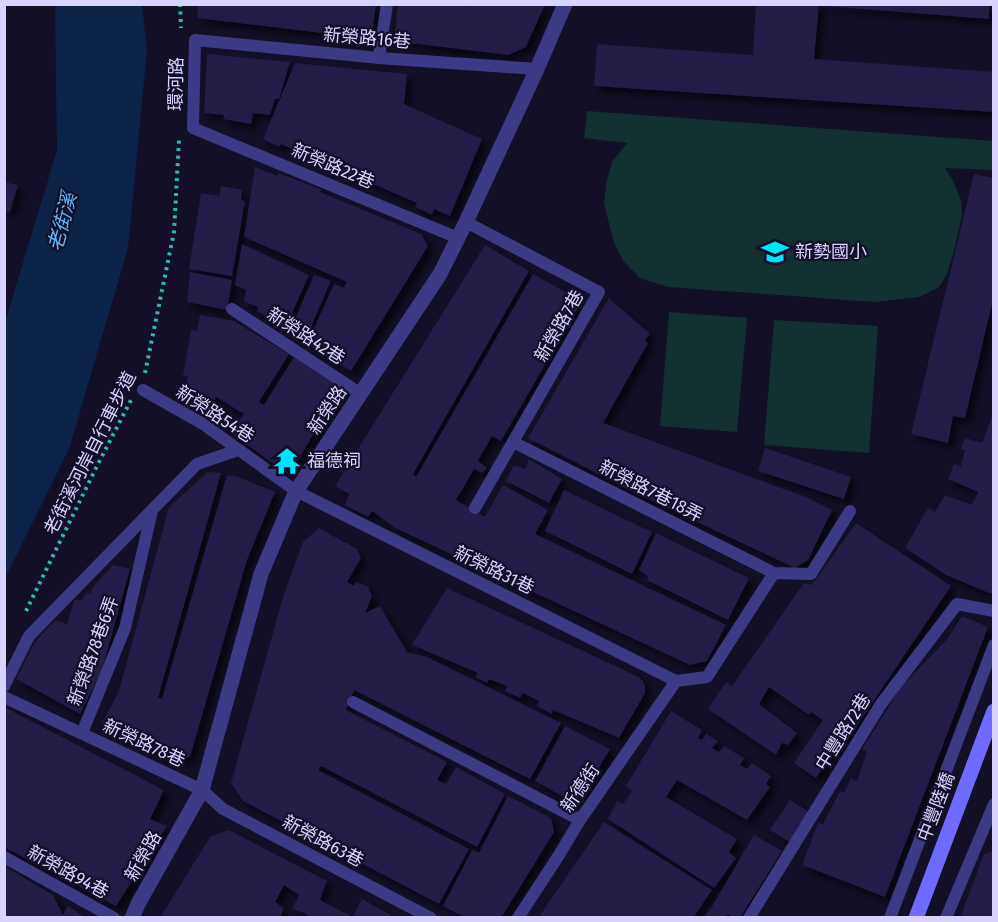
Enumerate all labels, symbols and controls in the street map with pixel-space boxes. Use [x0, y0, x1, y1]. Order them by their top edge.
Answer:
street label: 新榮路16巷 [322, 23, 412, 53]
street label: 環河路 [165, 57, 187, 111]
street label: 新榮路22巷 [288, 139, 378, 193]
water label: 老街溪 [43, 187, 82, 254]
school or university icon: 新勢國小 [760, 237, 790, 267]
place label: 新勢國小 [795, 241, 867, 263]
street label: 新榮路7巷 [530, 286, 588, 366]
street label: 新榮路42巷 [263, 303, 349, 369]
street label: 老街溪河岸自行車步道 [39, 368, 141, 538]
street label: 新榮路54巷 [172, 381, 258, 447]
street label: 新榮路 [303, 381, 351, 439]
temple icon: 福德祠 [272, 446, 302, 476]
place label: 福德祠 [307, 450, 361, 472]
street label: 新榮路7巷18弄 [596, 455, 706, 527]
street label: 新榮路31巷 [450, 541, 538, 599]
street label: 新榮路78巷6弄 [63, 593, 123, 709]
street label: 中豐路72巷 [811, 689, 875, 775]
street label: 新榮路78巷 [99, 714, 189, 772]
street label: 新德街 [556, 759, 604, 817]
street label: 中豐陸橋 [913, 769, 959, 845]
street label: 新榮路63巷 [279, 810, 367, 872]
street label: 新榮路 [120, 827, 166, 885]
street label: 新榮路94巷 [24, 841, 112, 903]

